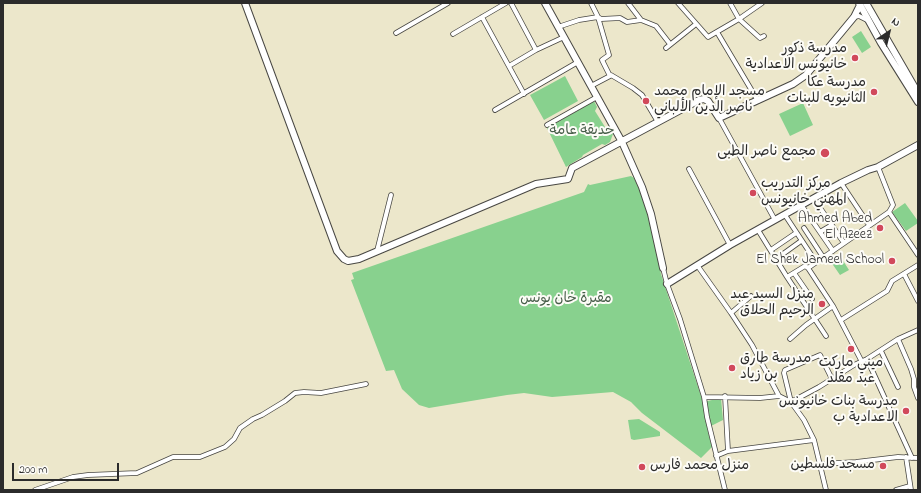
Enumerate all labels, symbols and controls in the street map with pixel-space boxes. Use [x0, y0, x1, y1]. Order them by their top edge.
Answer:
north arrow [869, 12, 909, 52]
text: N [888, 13, 904, 31]
place label: مدرسة ذكور خانيونس الاعدادية [745, 42, 847, 74]
marker: مدرسة ذكور خانيونس الاعدادية [850, 53, 860, 63]
place label: مدرسة عكا الثانيويه للبنات [787, 76, 866, 108]
place label: مسجد الإمام محمد ناصر الدين الألباني [654, 85, 765, 118]
marker: مدرسة عكا الثانيويه للبنات [869, 87, 879, 97]
marker: مسجد الإمام محمد ناصر الدين الألباني [641, 96, 651, 106]
park label: حديقة عامة [550, 124, 614, 140]
place label: مجمع ناصر الطبى [717, 145, 816, 161]
marker: مجمع ناصر الطبى [819, 147, 831, 159]
place label: مركز التدريب المهني خانيونس [761, 177, 847, 210]
marker: مركز التدريب المهني خانيونس [748, 188, 758, 198]
place label: Ahmed Abed El Azeez [798, 212, 872, 244]
marker: Ahmed Abed El Azeez [875, 223, 885, 233]
place label: El Shek Jameel School [756, 253, 884, 269]
marker: El Shek Jameel School [887, 256, 897, 266]
place label: منزل السيد عبد الرحيم الحلاق [730, 288, 814, 320]
park label: مقبرة خان يونس [520, 292, 612, 308]
marker: منزل السيد عبد الرحيم الحلاق [817, 299, 827, 309]
marker: ميني ماركت عبد مقلد [846, 344, 856, 354]
place label: مدرسة طارق بن زياد [740, 352, 811, 384]
place label: ميني ماركت عبد مقلد [819, 356, 883, 388]
marker: مدرسة طارق بن زياد [727, 363, 737, 373]
place label: مدرسة بنات خانيونس الاعدادية ب [779, 395, 898, 428]
marker: مدرسة بنات خانيونس الاعدادية ب [901, 406, 911, 416]
scale bar [14, 455, 121, 481]
place label: مسجد فلسطين [791, 458, 875, 474]
place label: منزل محمد فارس [650, 459, 749, 475]
text: 200 m [19, 461, 48, 479]
marker: مسجد فلسطين [878, 461, 888, 471]
marker: منزل محمد فارس [637, 462, 647, 472]

